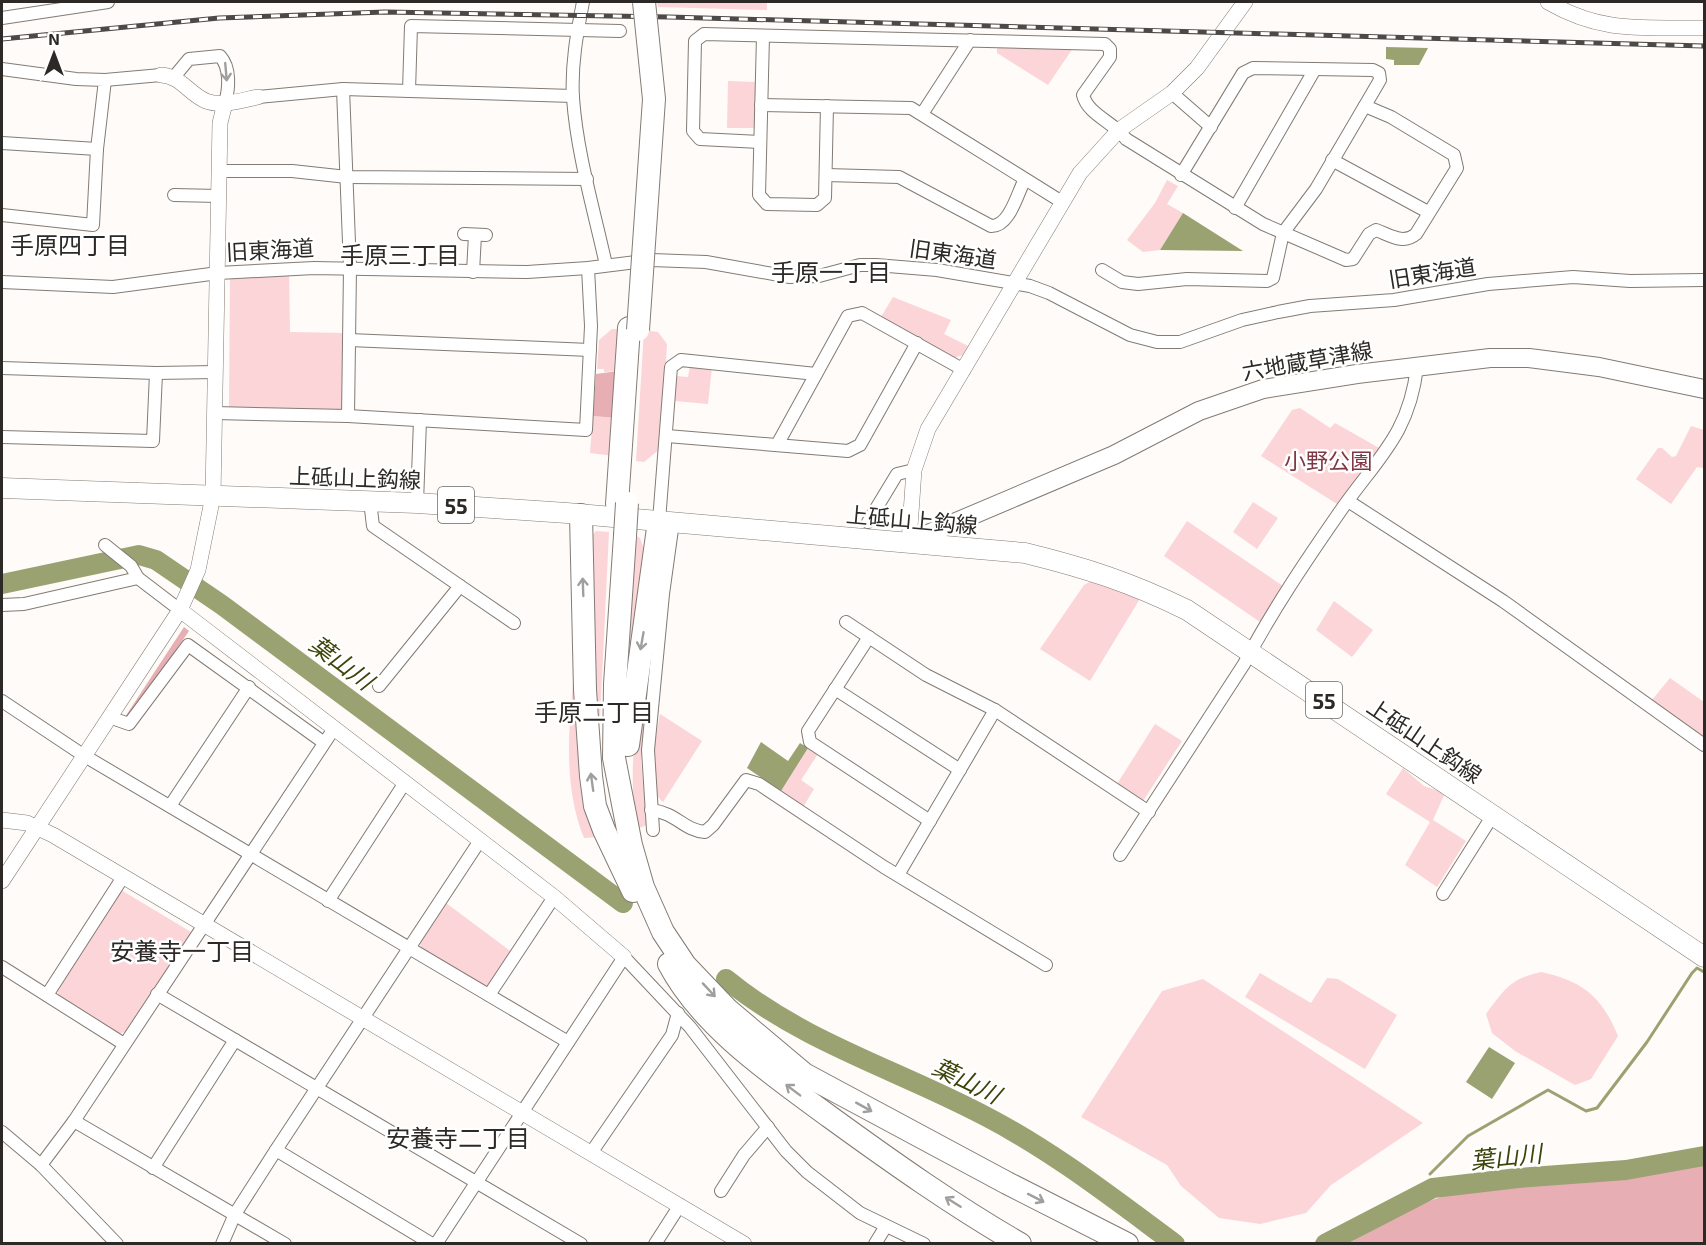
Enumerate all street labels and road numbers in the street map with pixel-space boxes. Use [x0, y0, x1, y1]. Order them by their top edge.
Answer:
street label: 旧東海道 [225, 234, 315, 264]
street label: 旧東海道 [908, 234, 998, 272]
street label: 旧東海道 [1387, 252, 1477, 292]
street label: 六地蔵草津線 [1240, 336, 1374, 384]
street label: 上砥山上鈎線 [289, 462, 421, 492]
road number: 55 [438, 487, 474, 523]
street label: 上砥山上鈎線 [845, 500, 979, 538]
road number: 55 [1306, 682, 1342, 718]
street label: 上砥山上鈎線 [1363, 692, 1487, 788]

